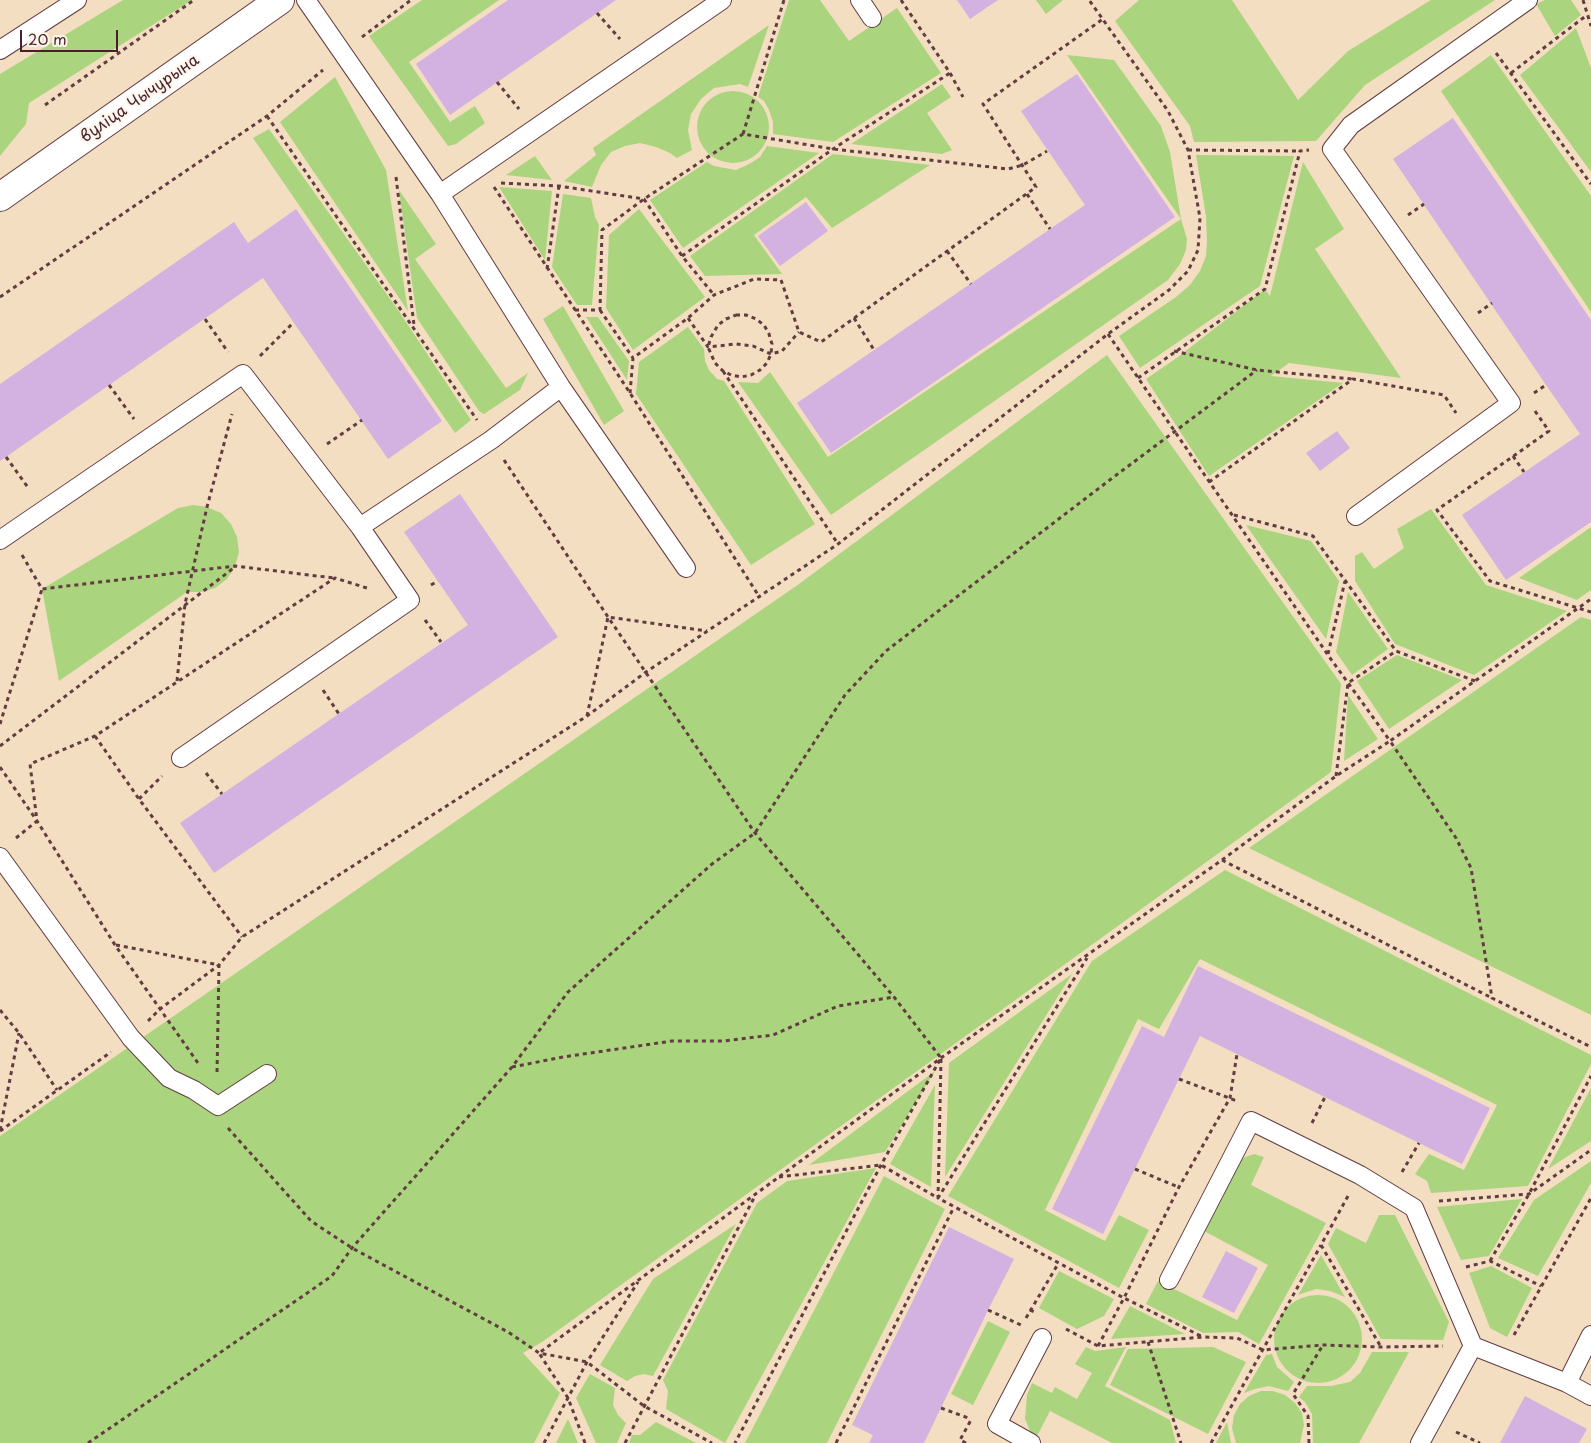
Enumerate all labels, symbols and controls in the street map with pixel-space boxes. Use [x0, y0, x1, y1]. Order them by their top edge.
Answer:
scale bar [22, 20, 120, 52]
text: 20 m [28, 27, 67, 50]
street label: вуліца Чычурына [77, 51, 203, 147]

